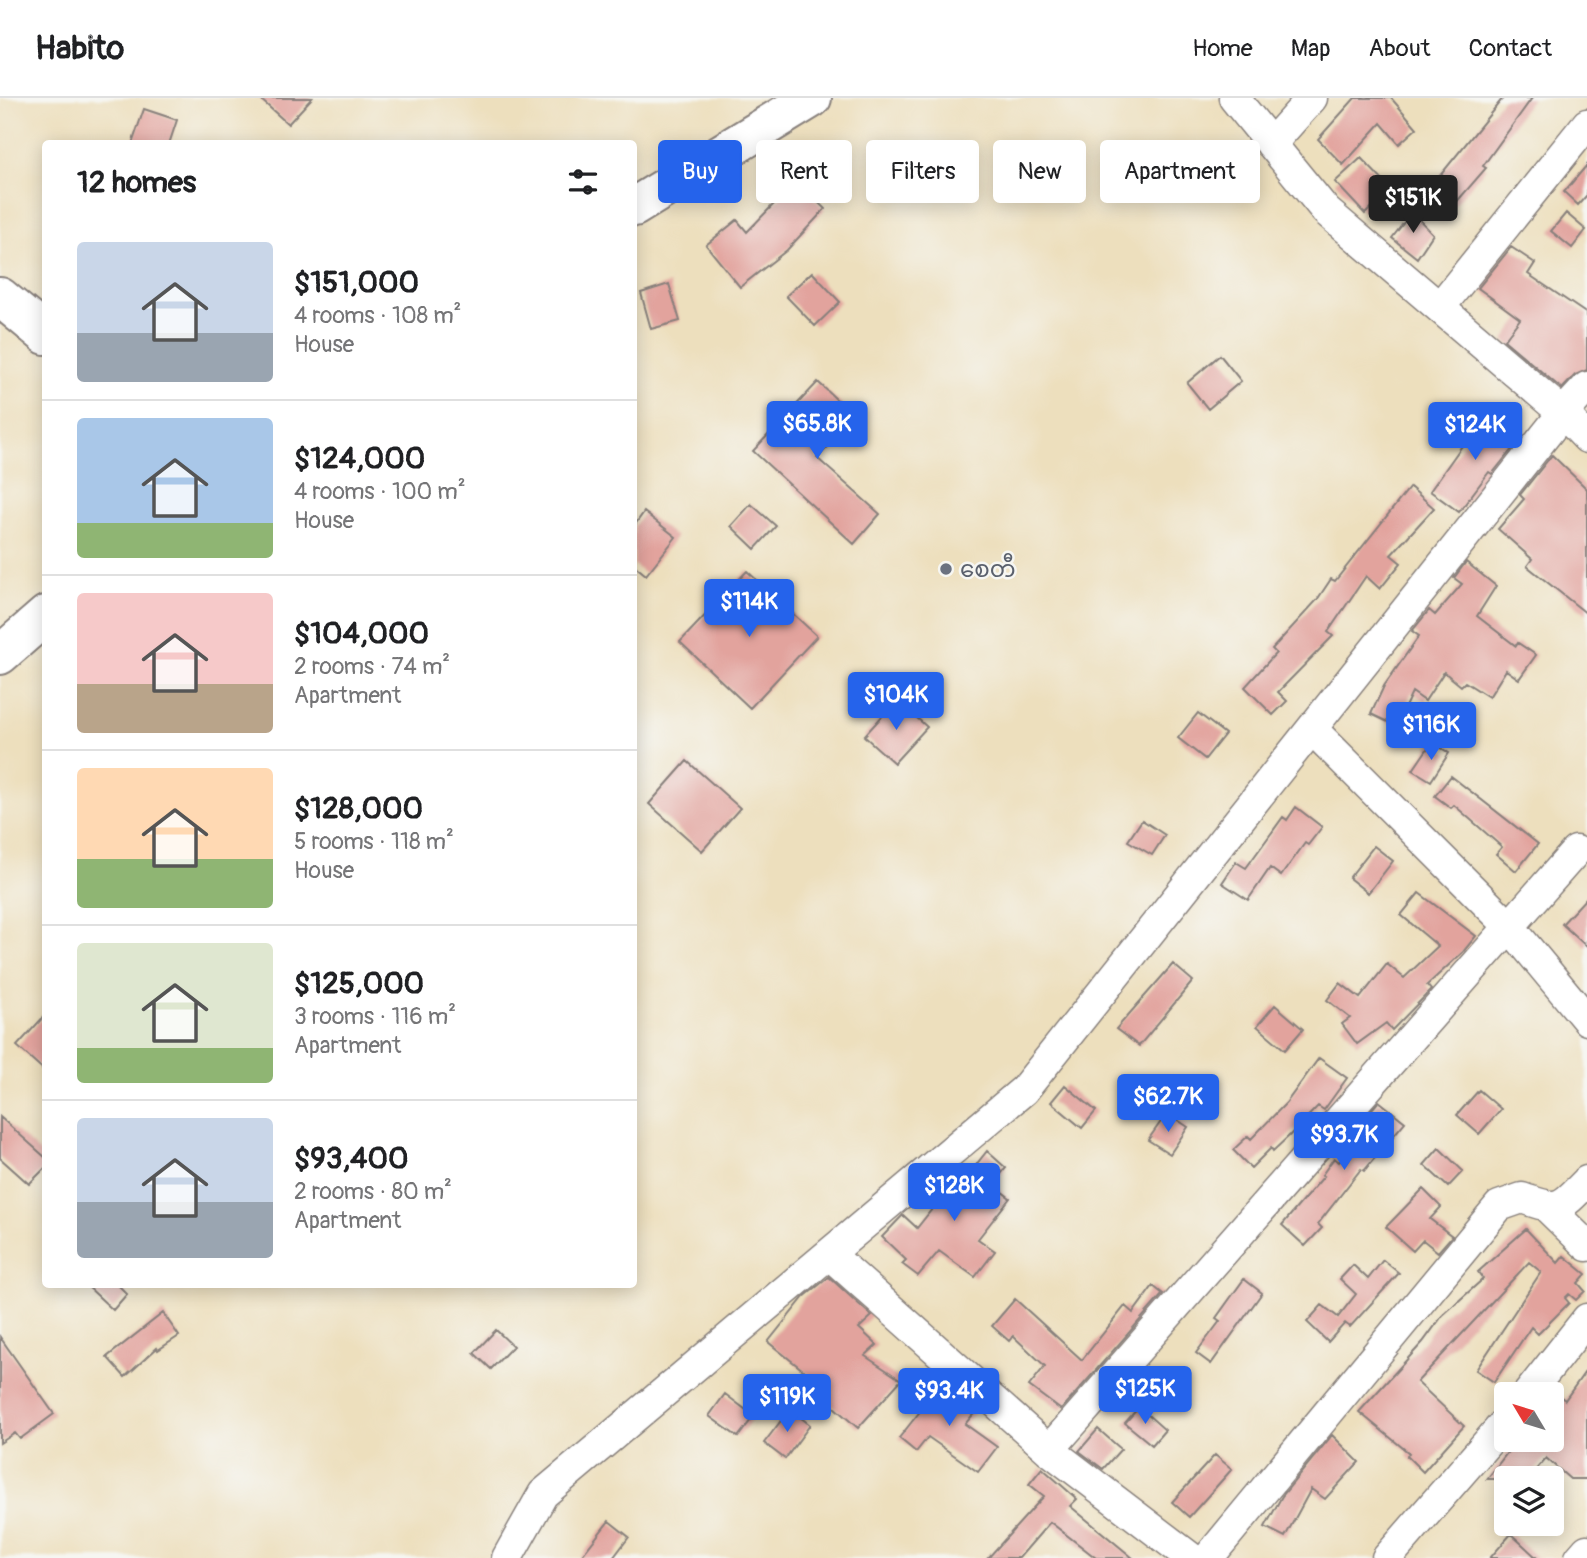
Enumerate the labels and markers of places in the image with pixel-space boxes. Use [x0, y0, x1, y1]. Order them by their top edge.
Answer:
pin: $151K [1364, 176, 1462, 235]
pin: $65.8K [760, 402, 874, 461]
pin: $124K [1426, 402, 1524, 462]
place label: စေတီ [960, 553, 1016, 584]
marker: စေတီ [938, 561, 954, 577]
pin: $114K [700, 580, 798, 639]
pin: $104K [847, 672, 945, 732]
pin: $116K [1382, 702, 1480, 762]
pin: $62.7K [1111, 1074, 1225, 1134]
pin: $93.7K [1287, 1112, 1401, 1172]
pin: $128K [905, 1164, 1003, 1223]
pin: $125K [1096, 1366, 1194, 1426]
pin: $93.4K [892, 1368, 1006, 1428]
pin: $119K [738, 1374, 836, 1434]

